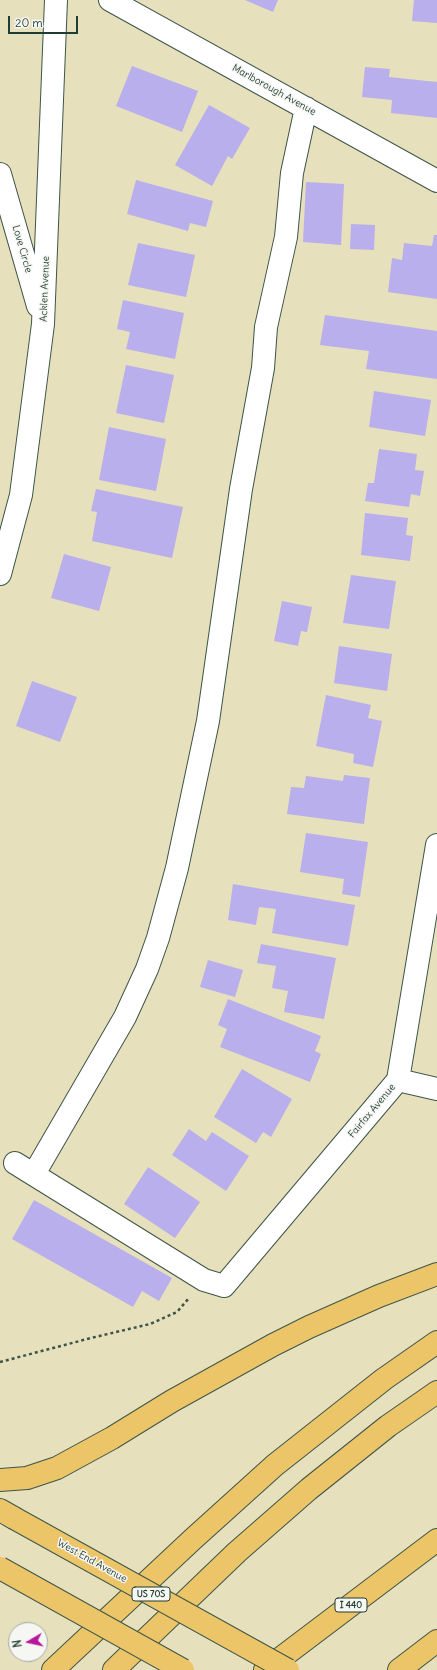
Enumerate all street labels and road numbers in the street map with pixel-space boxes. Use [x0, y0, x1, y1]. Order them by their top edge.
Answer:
street label: Marlborough Avenue [230, 62, 318, 118]
street label: Love Circle [9, 224, 35, 274]
street label: Acklen Avenue [38, 256, 52, 322]
street label: Fairfax Avenue [346, 1082, 398, 1140]
street label: West End Avenue [55, 1537, 129, 1585]
road number: US 70S [132, 1587, 170, 1601]
road number: I 440 [335, 1598, 367, 1612]

